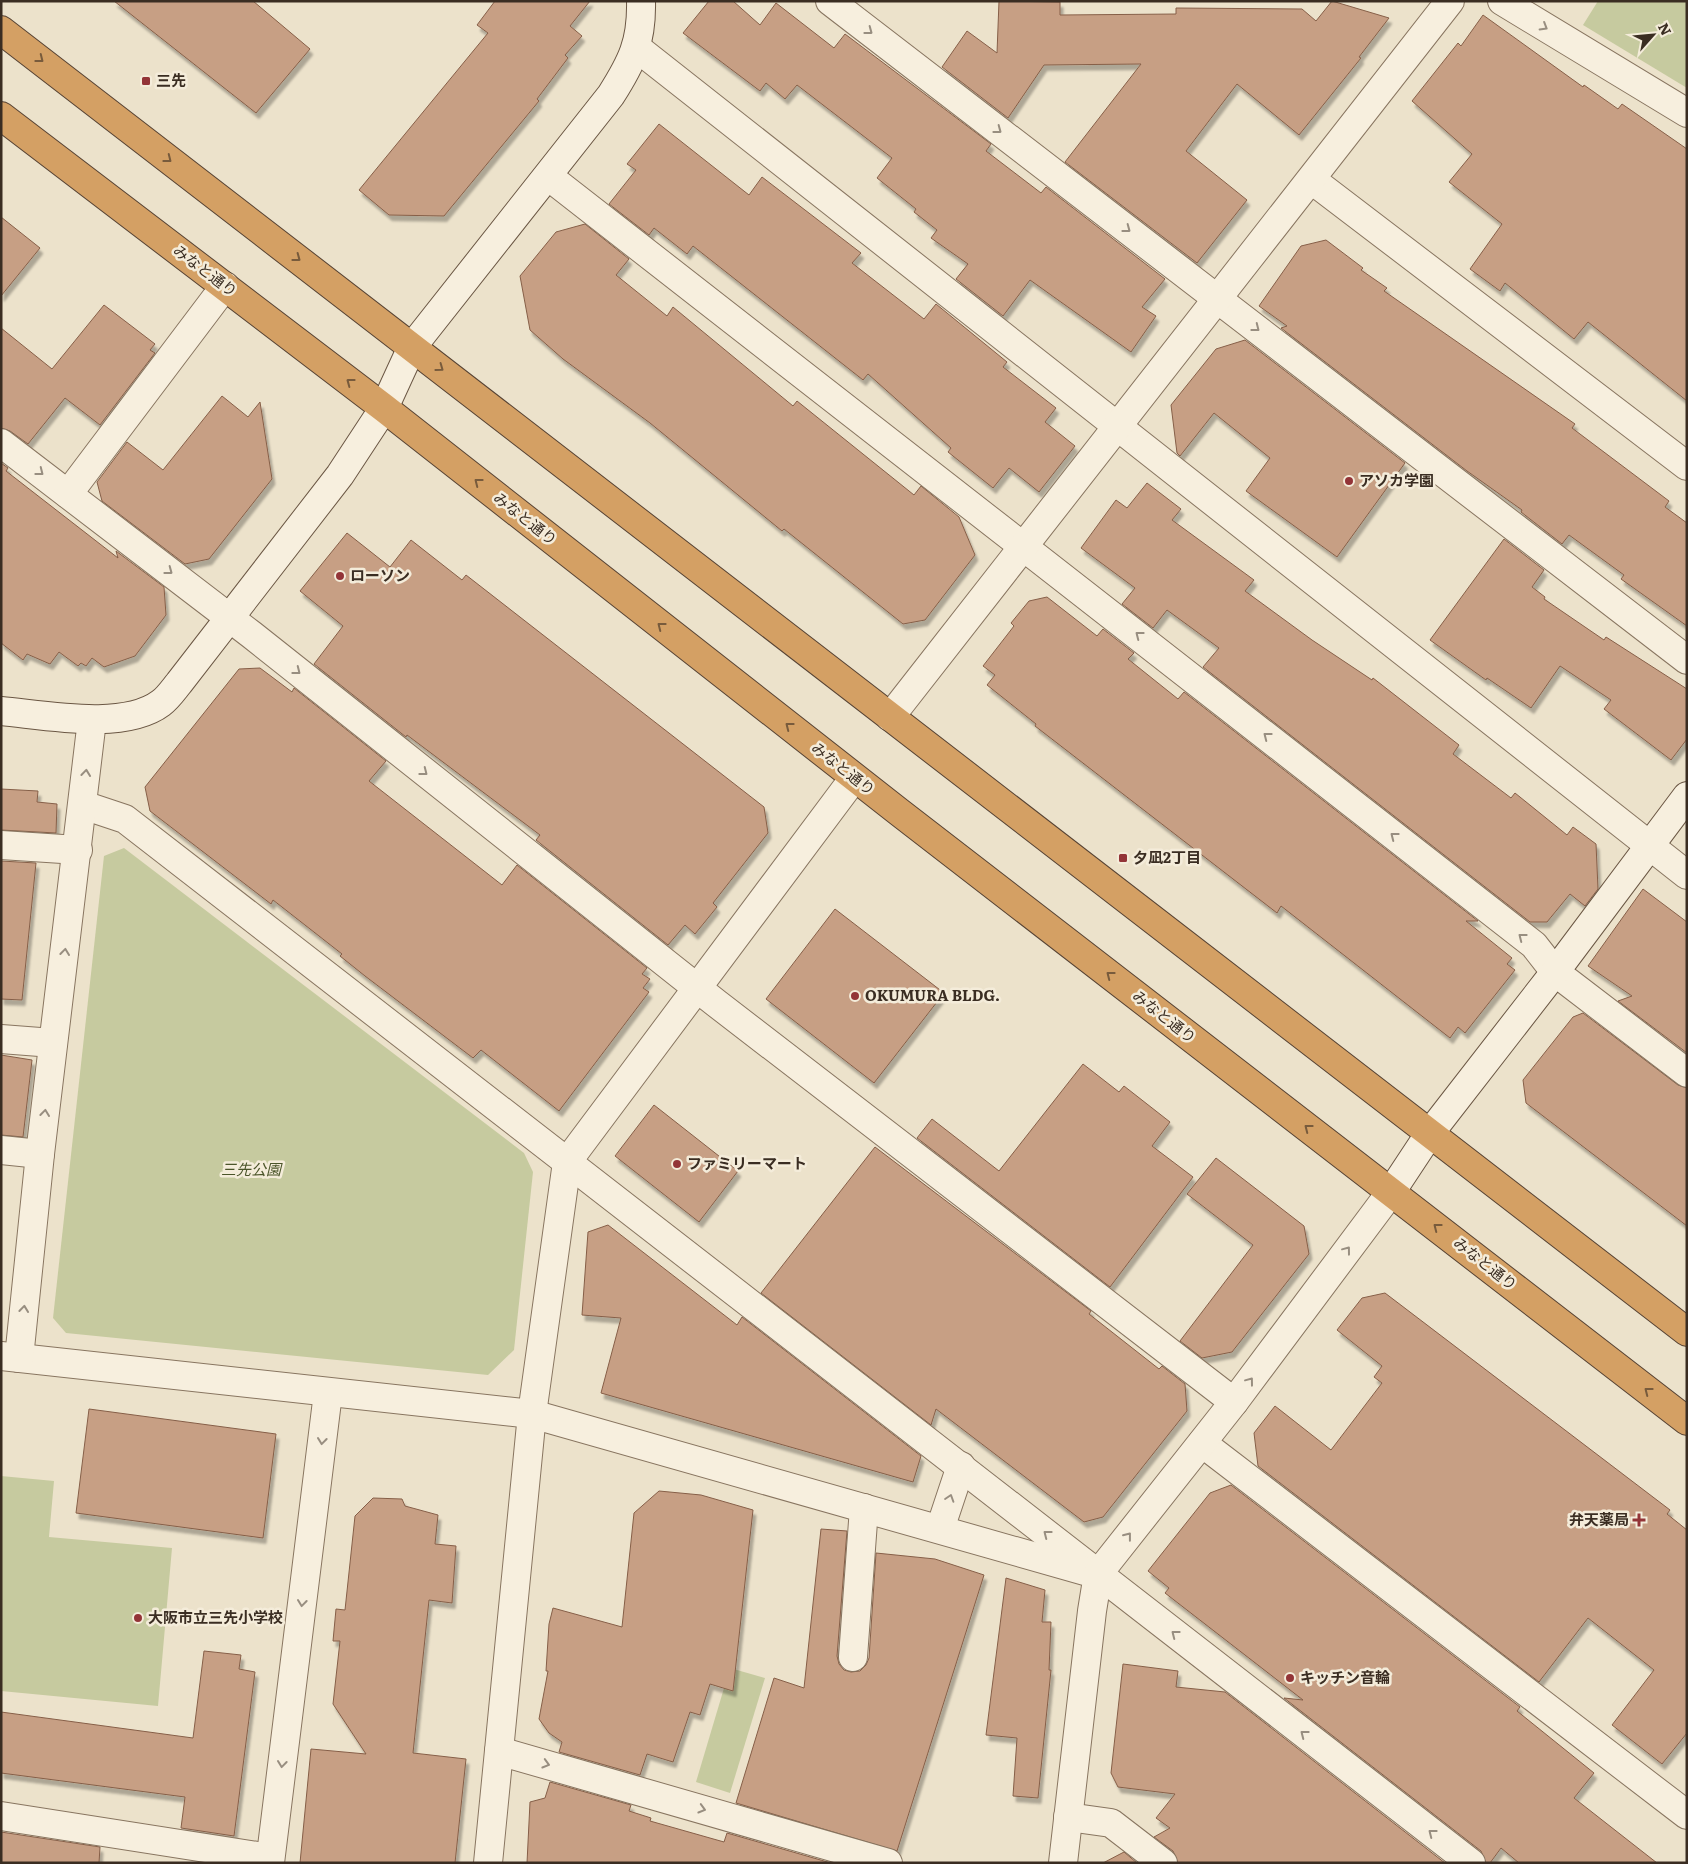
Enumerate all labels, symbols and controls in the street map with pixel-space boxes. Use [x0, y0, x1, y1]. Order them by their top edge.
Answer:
north arrow [1628, 10, 1678, 60]
text: N [1654, 19, 1677, 39]
one-way arrow [1538, 20, 1547, 30]
one-way arrow [863, 25, 873, 34]
one-way arrow [34, 54, 43, 62]
place label: 三先 [156, 68, 186, 91]
marker: 三先 [140, 75, 152, 87]
one-way arrow [992, 124, 1001, 132]
one-way arrow [162, 153, 171, 161]
one-way arrow [1121, 223, 1130, 231]
street label: みなと通り [169, 238, 243, 302]
one-way arrow [291, 252, 301, 261]
one-way arrow [1250, 322, 1259, 330]
one-way arrow [434, 362, 443, 370]
one-way arrow [346, 379, 356, 388]
one-way arrow [34, 467, 43, 475]
place label: アソカ学園 [1359, 468, 1434, 491]
marker: アソカ学園 [1343, 475, 1355, 487]
one-way arrow [475, 479, 484, 487]
street label: みなと通り [489, 486, 563, 550]
place label: ローソン [350, 563, 410, 586]
one-way arrow [163, 566, 172, 574]
marker: ローソン [334, 570, 346, 582]
one-way arrow [658, 623, 667, 631]
one-way arrow [1136, 633, 1145, 641]
one-way arrow [291, 665, 301, 674]
one-way arrow [785, 723, 794, 732]
one-way arrow [1264, 733, 1273, 741]
street label: みなと通り [807, 736, 881, 800]
one-way arrow [419, 766, 428, 775]
one-way arrow [81, 769, 92, 777]
one-way arrow [1391, 833, 1400, 842]
place label: 夕凪2丁目 [1133, 845, 1201, 868]
marker: 夕凪2丁目 [1117, 852, 1129, 864]
one-way arrow [1519, 934, 1528, 942]
one-way arrow [59, 947, 70, 955]
one-way arrow [1107, 973, 1116, 981]
place label: OKUMURA BLDG. [865, 983, 1000, 1006]
street label: みなと通り [1128, 984, 1202, 1048]
marker: OKUMURA BLDG. [849, 990, 861, 1002]
one-way arrow [39, 1109, 50, 1117]
one-way arrow [1305, 1125, 1314, 1133]
place label: ファミリーマート [687, 1151, 807, 1174]
park label: 三先公園 [221, 1157, 283, 1180]
marker: ファミリーマート [671, 1158, 683, 1170]
one-way arrow [1433, 1224, 1443, 1233]
street label: みなと通り [1449, 1231, 1523, 1295]
one-way arrow [1342, 1247, 1350, 1256]
one-way arrow [18, 1305, 29, 1313]
one-way arrow [1244, 1377, 1253, 1387]
one-way arrow [1644, 1388, 1654, 1397]
one-way arrow [317, 1438, 328, 1446]
one-way arrow [945, 1494, 955, 1502]
place label: 弁天薬局 [1569, 1507, 1629, 1530]
marker: 弁天薬局 [1633, 1514, 1645, 1526]
one-way arrow [1044, 1532, 1053, 1540]
one-way arrow [1123, 1533, 1131, 1542]
one-way arrow [297, 1599, 308, 1607]
place label: 大阪市立三先小学校 [148, 1605, 283, 1628]
marker: 大阪市立三先小学校 [132, 1612, 144, 1624]
one-way arrow [1172, 1632, 1181, 1640]
place label: キッチン音輪 [1300, 1665, 1390, 1688]
marker: キッチン音輪 [1284, 1672, 1296, 1684]
one-way arrow [1301, 1731, 1310, 1739]
one-way arrow [541, 1759, 550, 1769]
one-way arrow [277, 1760, 288, 1768]
one-way arrow [698, 1804, 706, 1814]
one-way arrow [1429, 1830, 1438, 1839]

